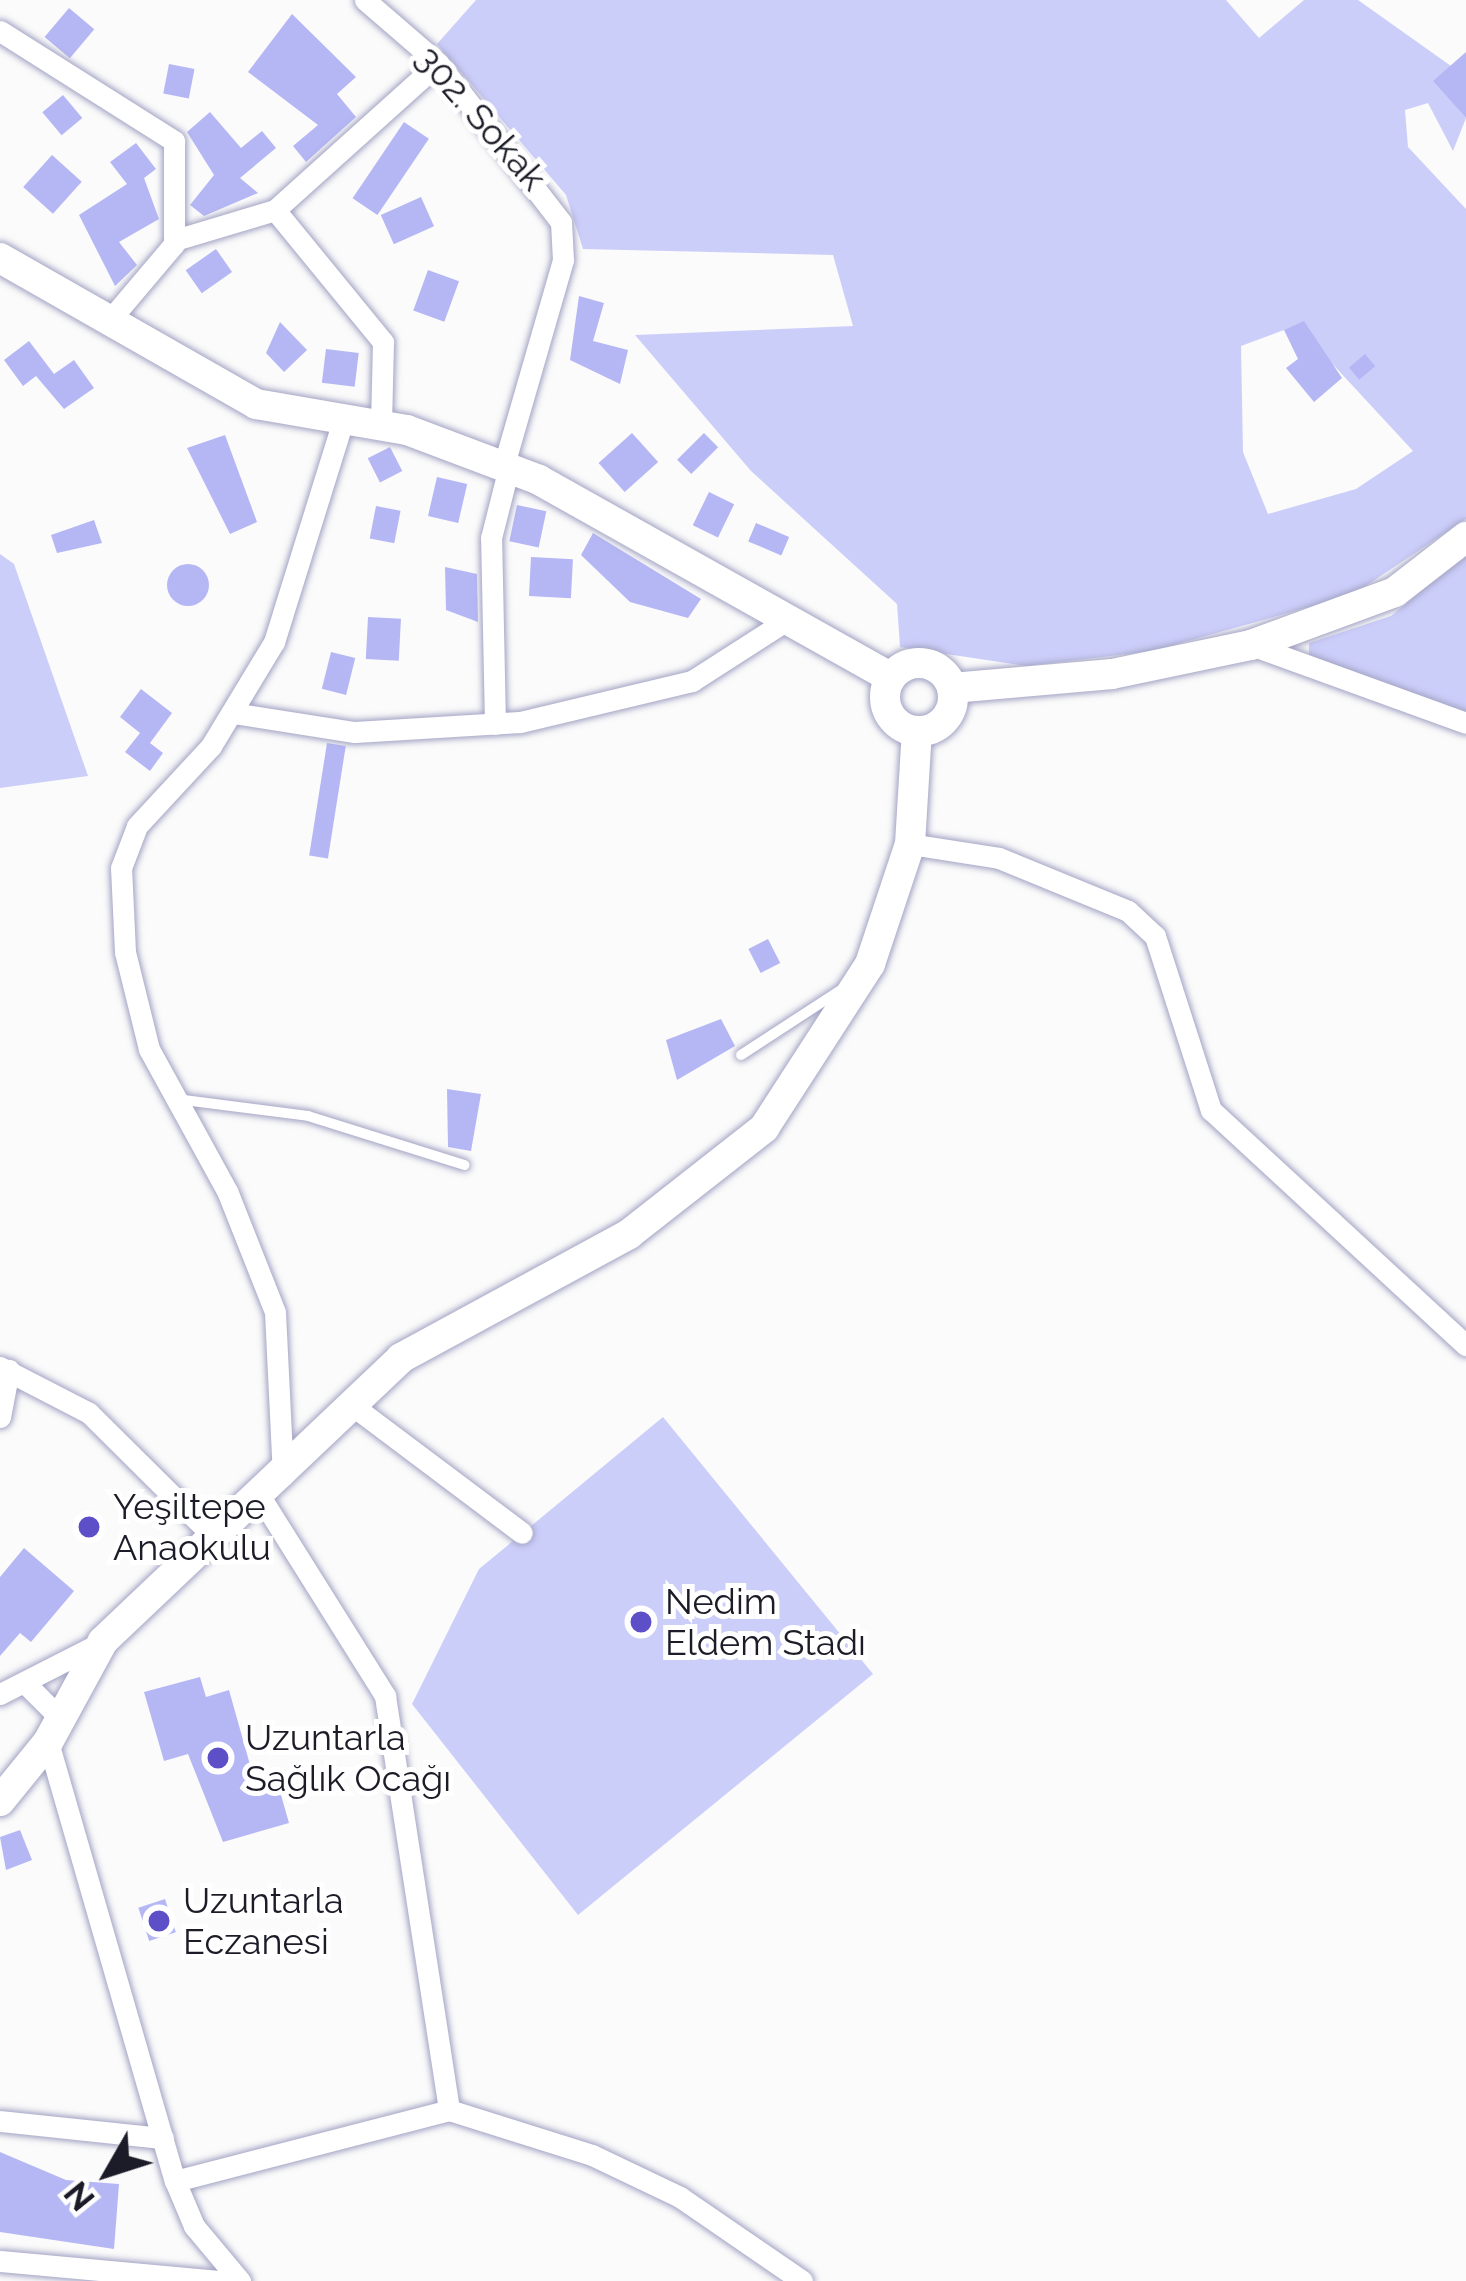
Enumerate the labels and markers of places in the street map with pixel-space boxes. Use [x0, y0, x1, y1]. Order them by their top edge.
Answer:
place label: Yeşiltepe Anaokulu [113, 1484, 271, 1569]
marker: Yeşiltepe Anaokulu [76, 1514, 102, 1540]
place label: Nedim Eldem Stadı [665, 1579, 866, 1664]
marker: Nedim Eldem Stadı [628, 1609, 654, 1635]
place label: Uzuntarla Sağlık Ocağı [245, 1715, 451, 1800]
marker: Uzuntarla Sağlık Ocağı [202, 1742, 234, 1774]
place label: Uzuntarla Eczanesi [183, 1878, 344, 1963]
marker: Uzuntarla Eczanesi [146, 1908, 172, 1934]

